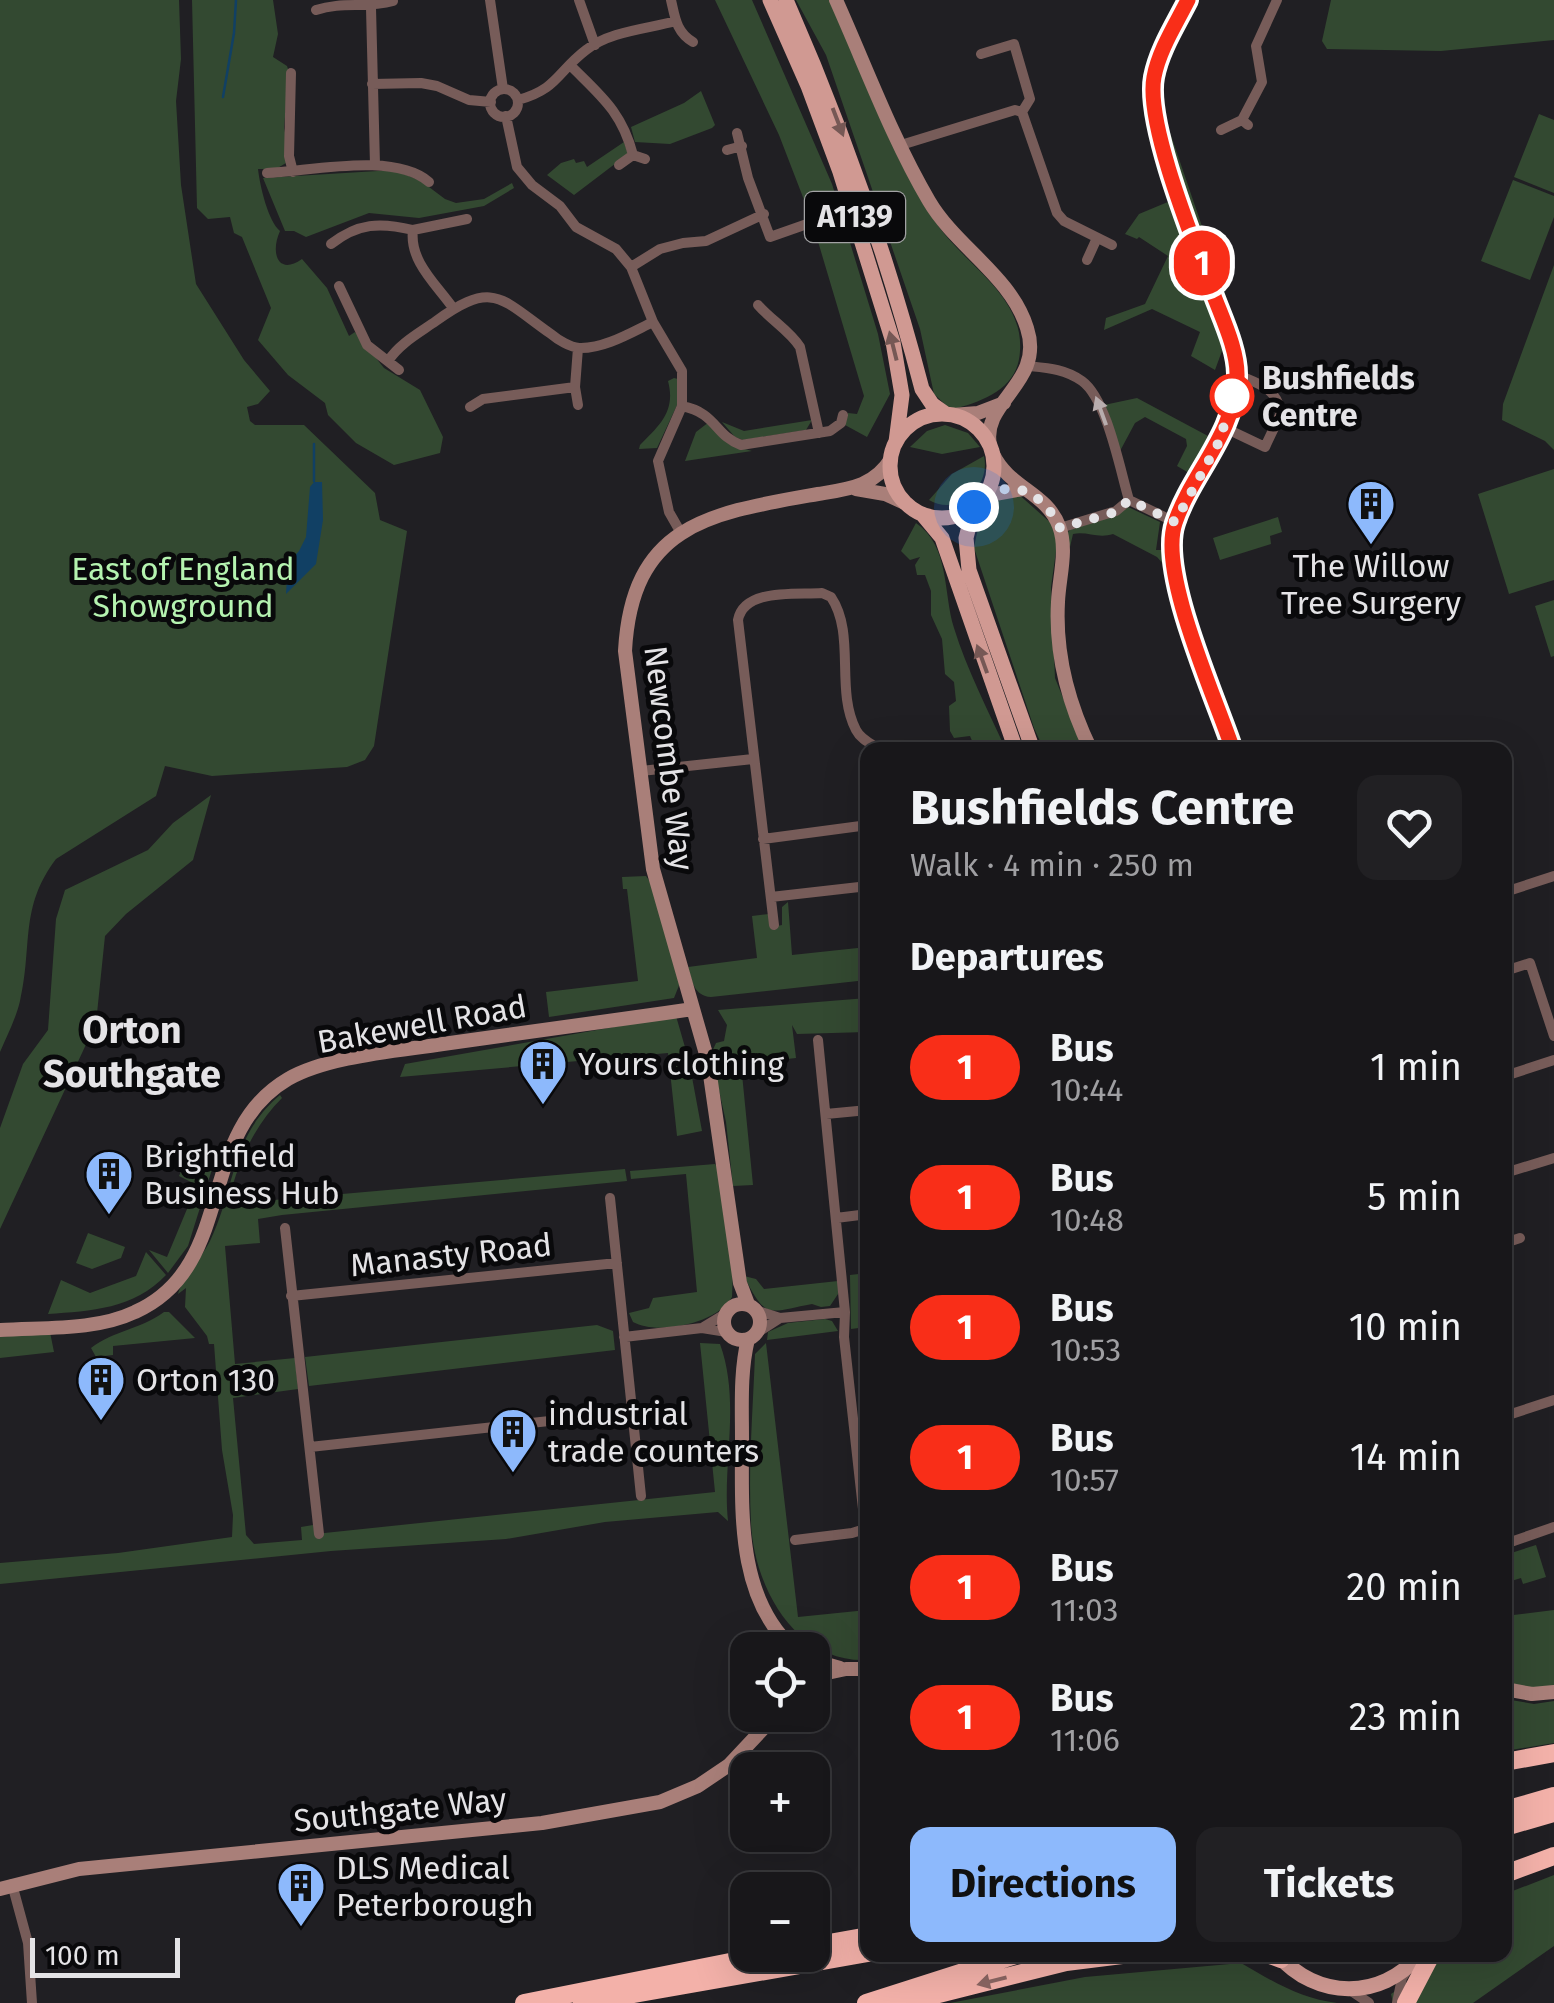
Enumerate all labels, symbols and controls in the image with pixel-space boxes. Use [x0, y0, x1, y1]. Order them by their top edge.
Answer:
one-way arrow [830, 107, 846, 137]
road number: A1139 [805, 192, 905, 242]
line badge: 1 [1170, 230, 1234, 296]
text: 1 [1194, 242, 1210, 284]
one-way arrow [885, 330, 901, 361]
place label: Bushfields Centre [1262, 359, 1415, 434]
marker: Bushfields Centre [1211, 375, 1253, 417]
one-way arrow [1093, 396, 1108, 426]
building icon: The Willow Tree Surgery [1345, 478, 1397, 546]
your location [949, 482, 999, 532]
place label: The Willow Tree Surgery [1281, 547, 1461, 622]
park label: East of England Showground [71, 550, 295, 625]
street label: Newcombe Way [636, 643, 702, 873]
one-way arrow [974, 643, 989, 673]
button: heart [1357, 775, 1462, 880]
text: Bushfields Centre [910, 779, 1294, 837]
text: Walk · 4 min · 250 m [910, 846, 1194, 884]
text: Departures [910, 934, 1104, 980]
street label: Bakewell Road [314, 987, 530, 1061]
district label: Orton Southgate [43, 1007, 221, 1097]
text: Bus [1050, 1025, 1114, 1071]
building icon: Yours clothing [517, 1038, 569, 1106]
text: 1 min [1370, 1044, 1462, 1090]
place label: Yours clothing [578, 1045, 785, 1083]
text: 1 [957, 1046, 973, 1088]
text: 10:44 [1050, 1071, 1123, 1109]
place label: Brightfield Business Hub [144, 1137, 340, 1212]
building icon: Brightfield Business Hub [83, 1148, 135, 1216]
text: Bus [1050, 1155, 1114, 1201]
text: 5 min [1367, 1174, 1462, 1220]
text: 1 [957, 1176, 973, 1218]
text: 10:48 [1050, 1201, 1124, 1239]
street label: Manasty Road [348, 1226, 554, 1284]
text: Bus [1050, 1285, 1114, 1331]
text: 10 min [1349, 1304, 1462, 1350]
text: 1 [957, 1306, 973, 1348]
text: 10:53 [1050, 1331, 1121, 1369]
building icon: Orton 130 [75, 1354, 127, 1422]
place label: Orton 130 [136, 1361, 275, 1399]
place label: industrial trade counters [548, 1395, 759, 1470]
building icon: industrial trade counters [487, 1406, 539, 1474]
text: Bus [1050, 1415, 1114, 1461]
text: 14 min [1350, 1434, 1462, 1480]
text: 1 [957, 1436, 973, 1478]
text: 10:57 [1050, 1461, 1119, 1499]
text: Bus [1050, 1545, 1114, 1591]
text: 20 min [1346, 1564, 1462, 1610]
text: 1 [957, 1566, 973, 1608]
text: 11:03 [1050, 1591, 1118, 1629]
map controls [730, 1632, 830, 1972]
button: locate [730, 1632, 830, 1732]
text: Bus [1050, 1675, 1114, 1721]
text: 23 min [1349, 1694, 1462, 1740]
text: 1 [957, 1696, 973, 1738]
text: 11:06 [1050, 1721, 1120, 1759]
button: + [730, 1752, 830, 1852]
street label: Southgate Way [292, 1780, 508, 1840]
button: Directions [910, 1827, 1176, 1942]
button: Tickets [1196, 1827, 1462, 1942]
place label: DLS Medical Peterborough [336, 1849, 534, 1924]
building icon: DLS Medical Peterborough [275, 1860, 327, 1928]
button: − [730, 1872, 830, 1972]
scale bar [30, 1933, 180, 1978]
text: 100 m [45, 1939, 120, 1972]
one-way arrow [976, 1974, 1007, 1989]

